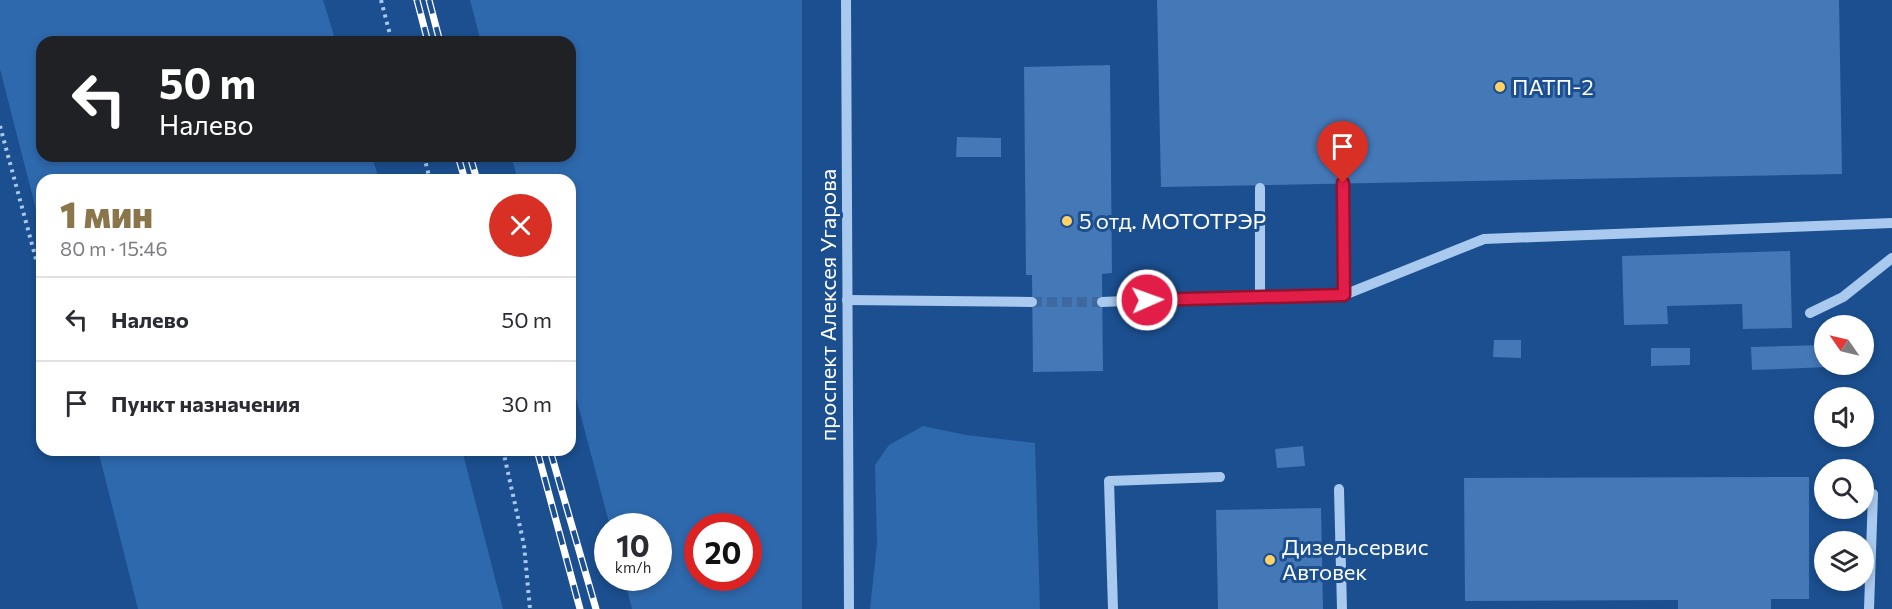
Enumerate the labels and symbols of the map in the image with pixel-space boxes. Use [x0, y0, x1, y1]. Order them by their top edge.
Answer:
place label: ПАТП-2 [1512, 73, 1594, 100]
marker: ПАТП-2 [1493, 80, 1507, 94]
pin [1317, 121, 1368, 183]
street label: проспект Алексея Угарова [814, 169, 841, 441]
place label: 5 отд. МОТОТРЭР [1079, 207, 1266, 234]
marker: 5 отд. МОТОТРЭР [1060, 214, 1074, 228]
position arrow [1115, 268, 1179, 332]
north arrow [1814, 315, 1874, 375]
speed limit sign: 20 [684, 513, 762, 591]
place label: Дизельсервис Автовек [1282, 533, 1429, 585]
marker: Дизельсервис Автовек [1263, 553, 1277, 567]

